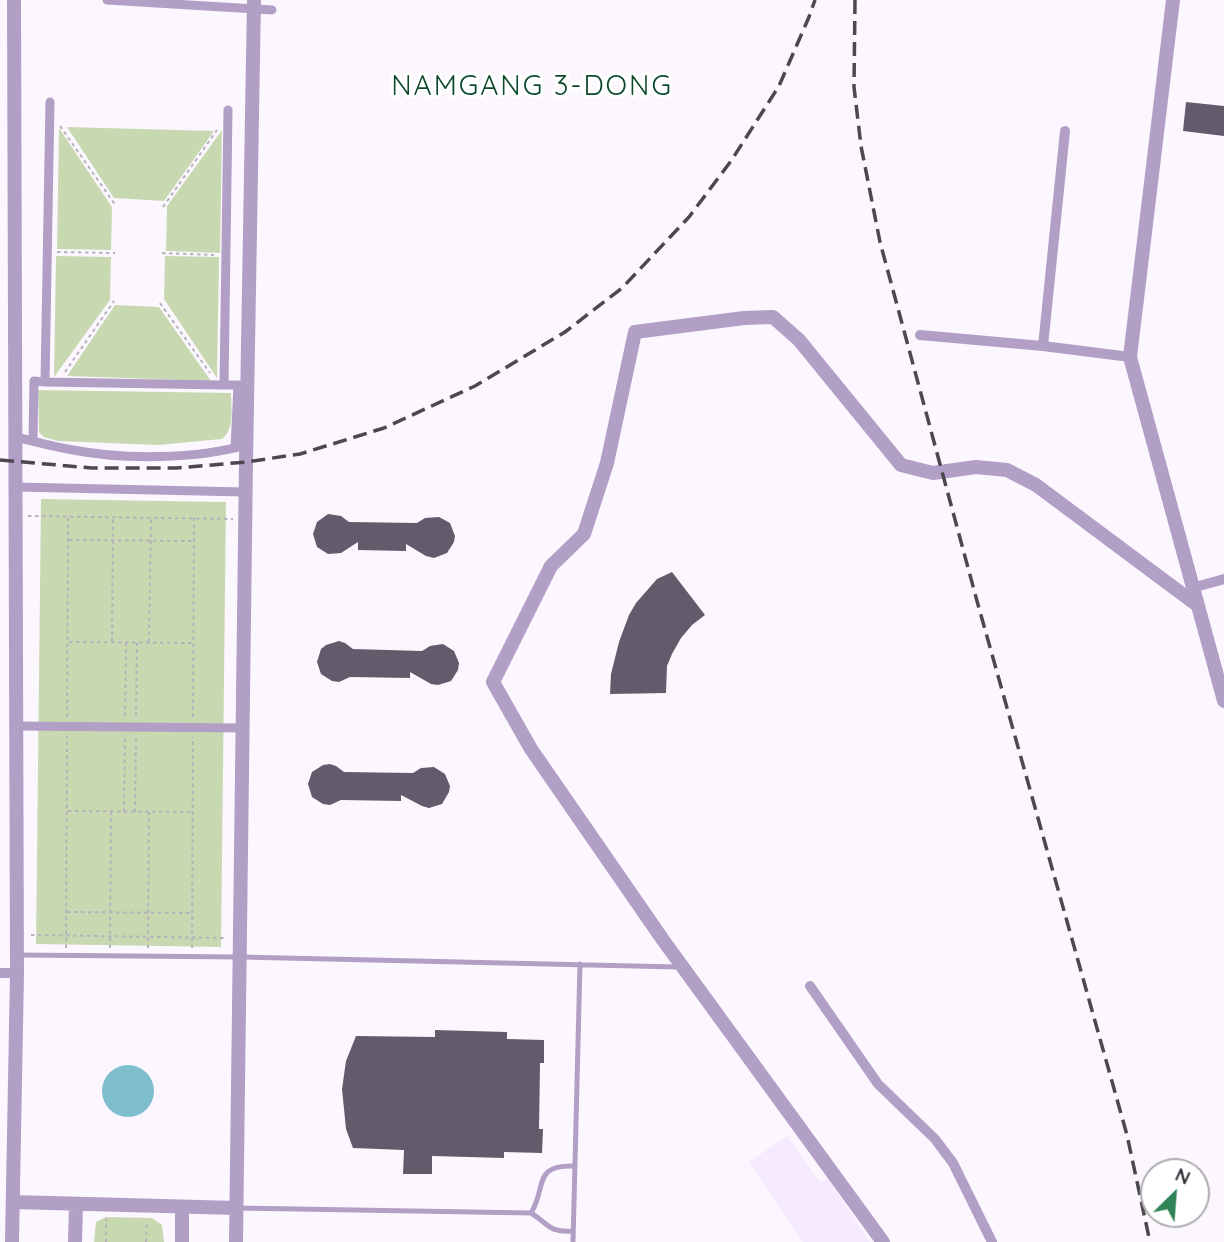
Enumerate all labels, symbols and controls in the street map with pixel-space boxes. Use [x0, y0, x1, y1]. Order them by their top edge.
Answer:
district label: NAMGANG 3-DONG [393, 70, 671, 104]
north arrow [1140, 1158, 1210, 1228]
text: N [1172, 1162, 1194, 1190]

